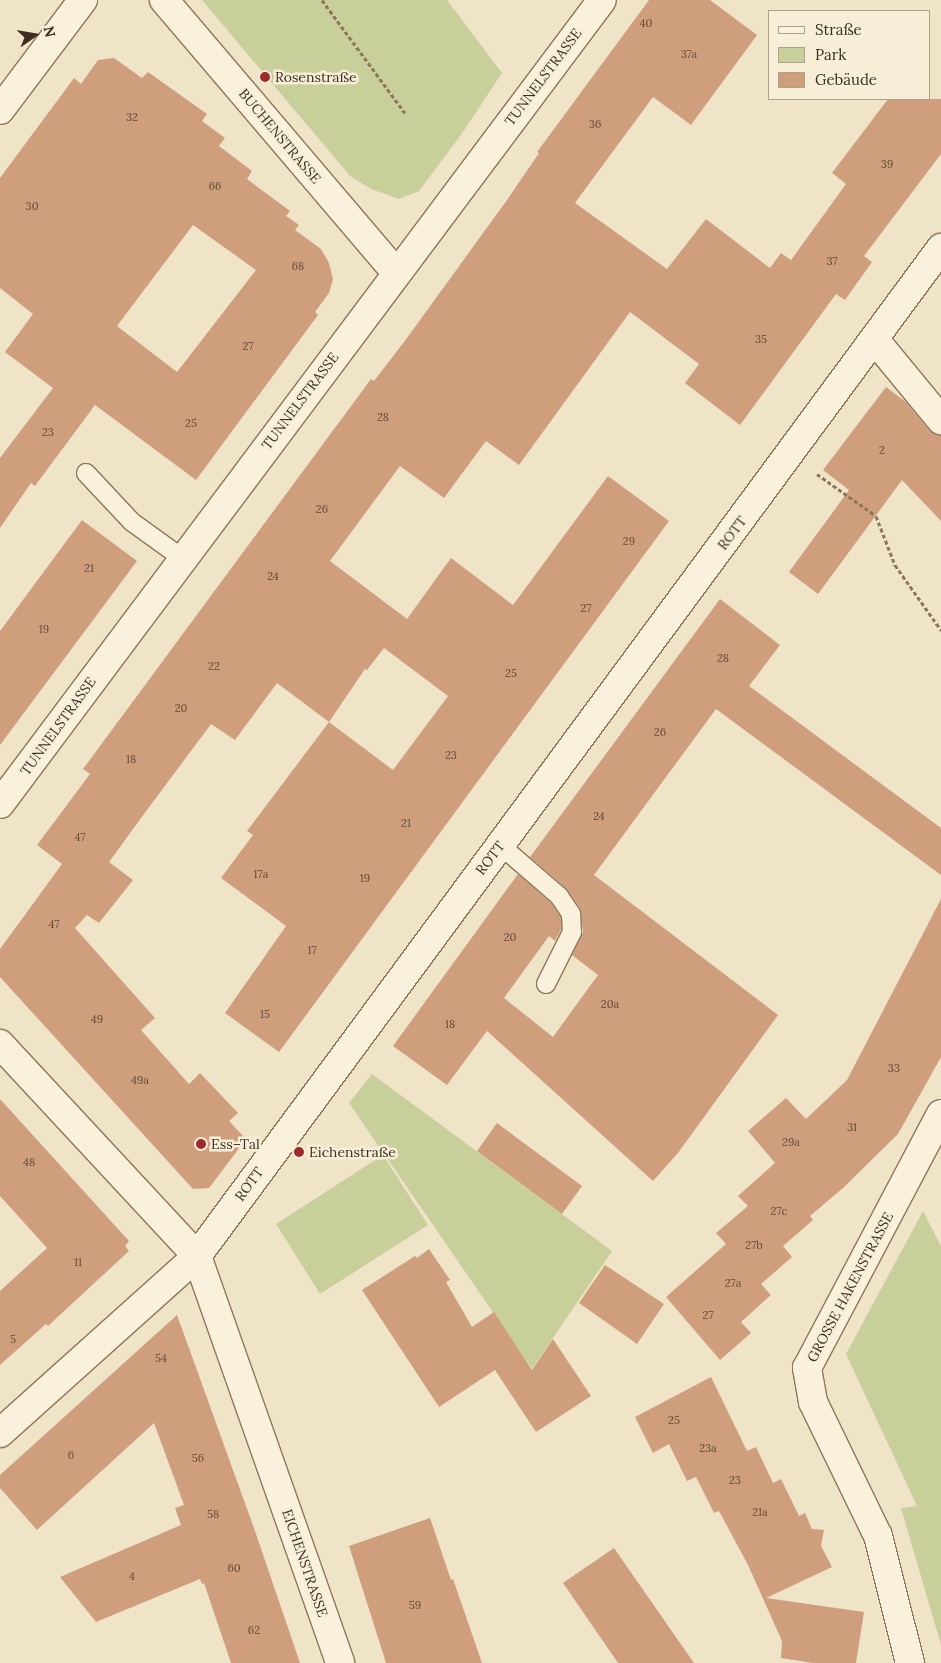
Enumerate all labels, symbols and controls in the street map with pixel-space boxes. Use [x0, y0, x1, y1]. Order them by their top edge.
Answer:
north arrow [10, 10, 60, 60]
legend [768, 10, 931, 100]
house number: 40 [640, 16, 652, 30]
text: Straße [815, 20, 862, 39]
text: N [40, 24, 60, 39]
street label: TUNNELSTRASSE [501, 25, 585, 129]
text: Park [815, 45, 846, 64]
house number: 37a [681, 47, 697, 61]
place label: Rosenstraße [275, 69, 357, 85]
text: Gebäude [815, 70, 877, 89]
marker: Rosenstraße [259, 71, 271, 83]
street label: BUCHENSTRASSE [235, 85, 325, 187]
house number: 32 [126, 110, 138, 124]
house number: 36 [589, 117, 601, 131]
house number: 39 [881, 157, 893, 171]
house number: 66 [209, 179, 221, 193]
house number: 30 [26, 199, 38, 213]
house number: 37 [827, 254, 837, 268]
house number: 68 [292, 259, 304, 273]
house number: 35 [755, 332, 767, 346]
house number: 27 [243, 339, 253, 353]
street label: TUNNELSTRASSE [258, 349, 342, 453]
house number: 28 [377, 410, 389, 424]
house number: 25 [185, 416, 197, 430]
house number: 23 [42, 425, 54, 439]
house number: 2 [879, 443, 885, 457]
house number: 26 [316, 502, 328, 516]
street label: ROTT [714, 513, 750, 553]
house number: 29 [623, 534, 635, 548]
house number: 21 [84, 561, 94, 575]
house number: 24 [267, 569, 279, 583]
house number: 27 [581, 601, 591, 615]
house number: 19 [39, 622, 49, 636]
house number: 28 [717, 651, 729, 665]
house number: 22 [208, 659, 220, 673]
house number: 25 [505, 666, 517, 680]
street label: TUNNELSTRASSE [17, 674, 99, 778]
house number: 20 [175, 701, 187, 715]
house number: 26 [654, 725, 666, 739]
house number: 23 [445, 748, 457, 762]
house number: 18 [126, 752, 136, 766]
house number: 24 [593, 809, 605, 823]
house number: 21 [401, 816, 411, 830]
house number: 47 [74, 830, 86, 844]
street label: ROTT [472, 838, 508, 878]
house number: 17a [254, 867, 268, 881]
house number: 19 [360, 871, 370, 885]
house number: 47 [48, 917, 60, 931]
house number: 20 [504, 930, 516, 944]
house number: 17 [307, 943, 317, 957]
house number: 20a [601, 997, 619, 1011]
house number: 15 [260, 1007, 270, 1021]
house number: 49 [91, 1012, 103, 1026]
house number: 18 [445, 1017, 455, 1031]
house number: 33 [888, 1061, 900, 1075]
house number: 49a [131, 1073, 149, 1087]
house number: 31 [847, 1120, 857, 1134]
house number: 29a [782, 1135, 800, 1149]
place label: Ess–Tal [211, 1136, 260, 1152]
marker: Ess–Tal [195, 1138, 207, 1150]
place label: Eichenstraße [309, 1144, 396, 1160]
marker: Eichenstraße [293, 1146, 305, 1158]
house number: 48 [23, 1155, 35, 1169]
street label: ROTT [231, 1164, 267, 1204]
house number: 27c [771, 1204, 787, 1218]
street label: GROSSE HAKENSTRASSE [803, 1209, 897, 1365]
house number: 27b [745, 1238, 763, 1252]
house number: 11 [74, 1255, 82, 1269]
house number: 27a [725, 1276, 741, 1290]
house number: 27 [703, 1308, 713, 1322]
house number: 5 [10, 1332, 16, 1346]
house number: 54 [155, 1351, 167, 1365]
house number: 25 [668, 1413, 680, 1427]
house number: 23a [699, 1441, 717, 1455]
house number: 6 [68, 1448, 74, 1462]
house number: 56 [192, 1451, 204, 1465]
house number: 23 [729, 1473, 741, 1487]
house number: 21a [752, 1505, 768, 1519]
house number: 58 [207, 1507, 219, 1521]
street label: EICHENSTRASSE [279, 1507, 331, 1619]
house number: 60 [227, 1561, 241, 1575]
house number: 4 [129, 1569, 135, 1583]
house number: 59 [409, 1598, 421, 1612]
house number: 62 [248, 1623, 260, 1637]

